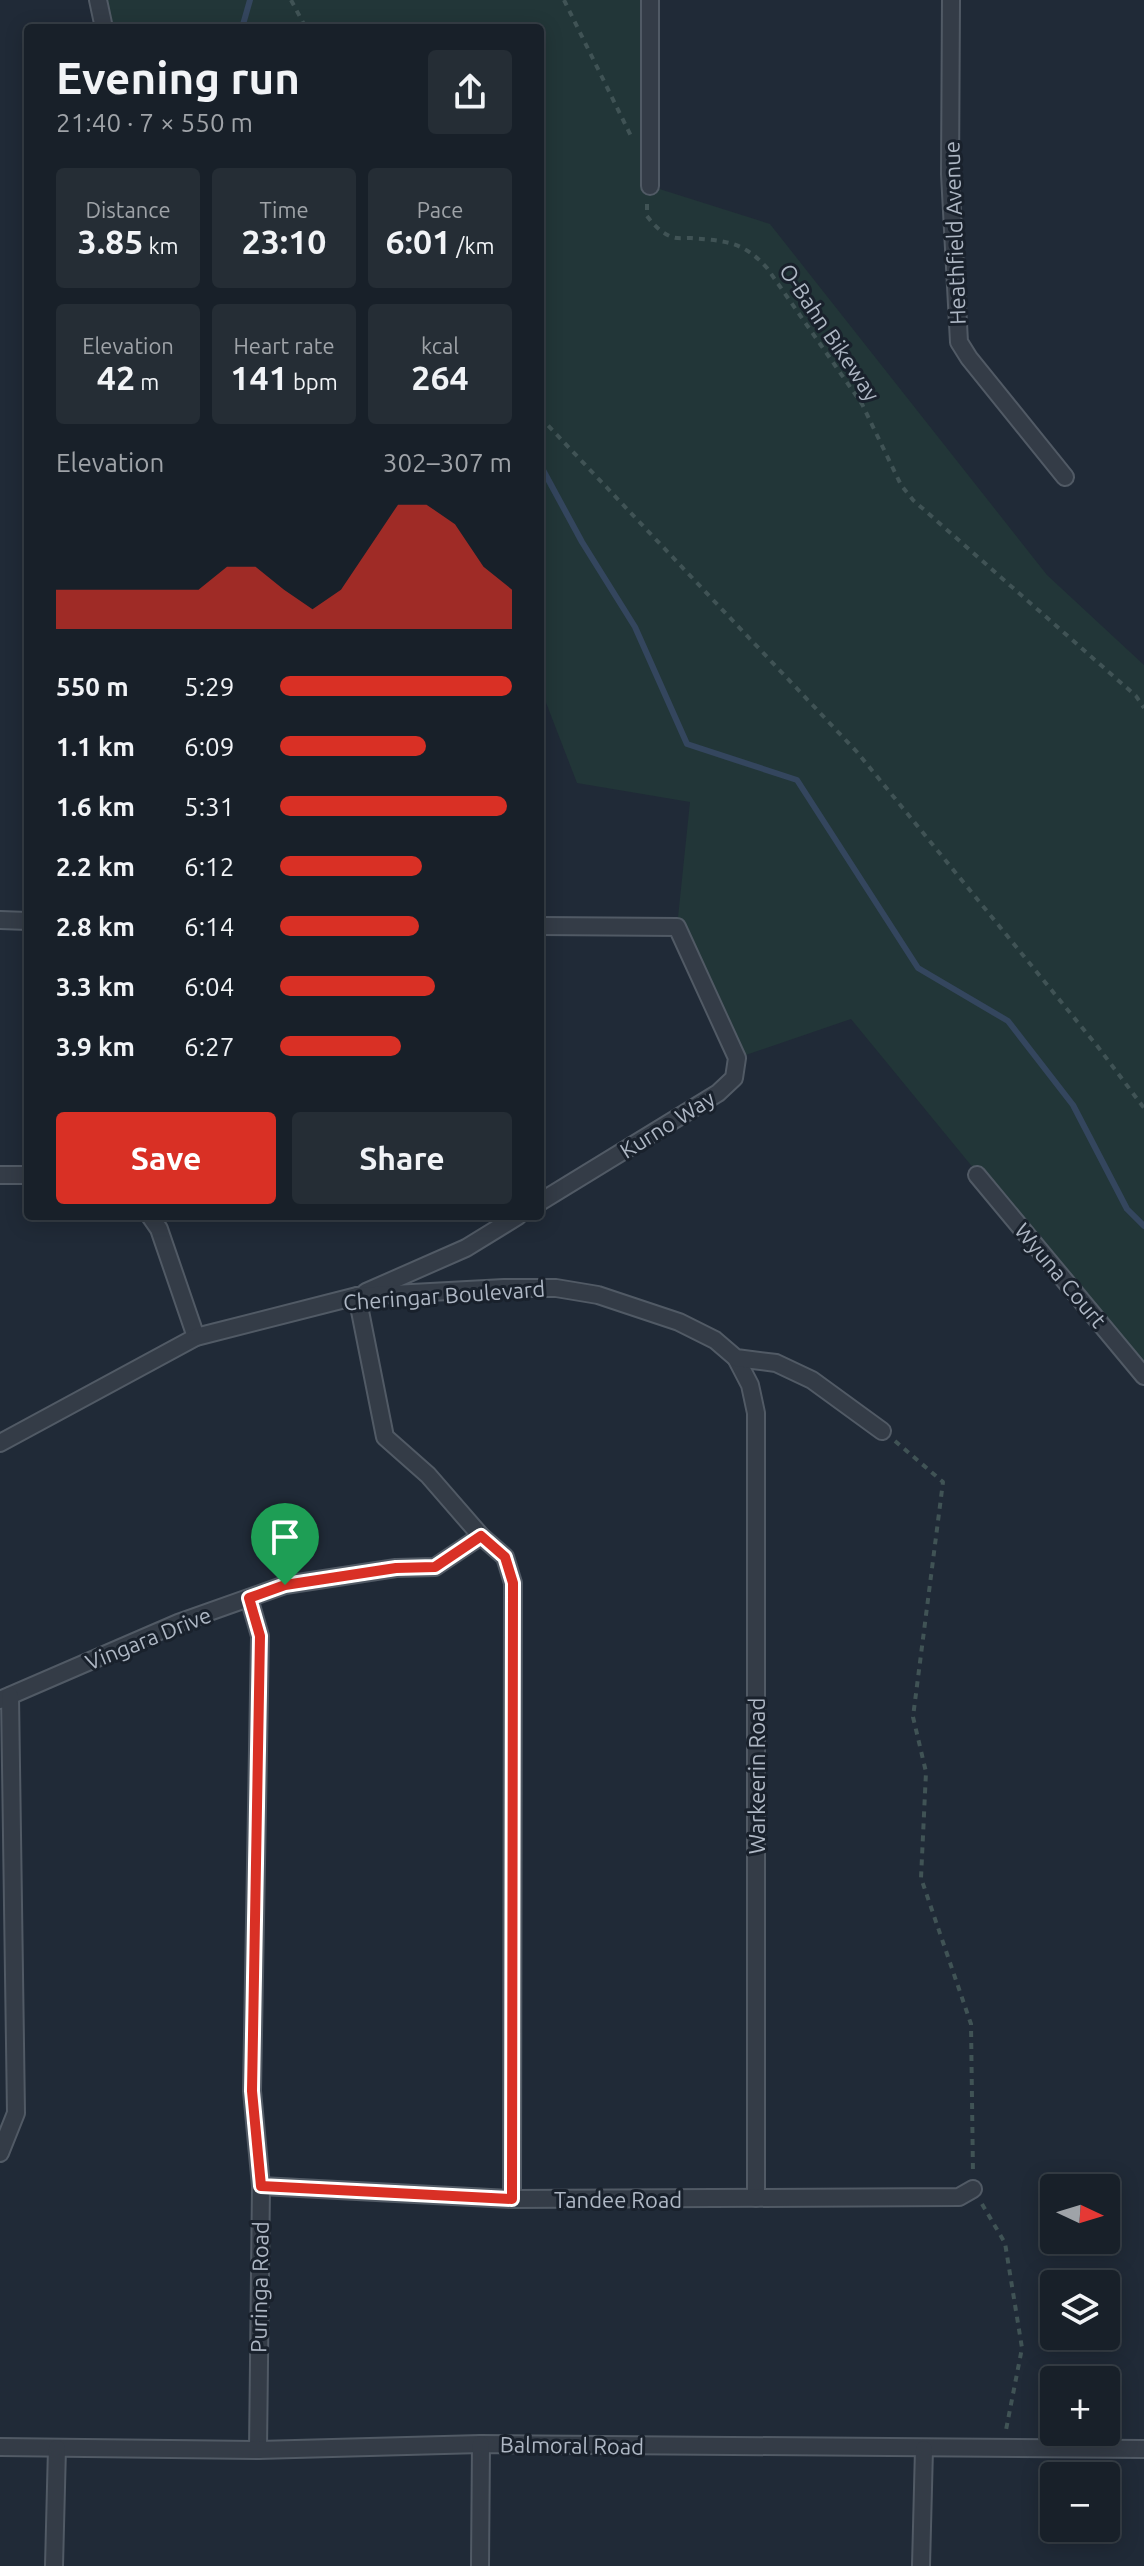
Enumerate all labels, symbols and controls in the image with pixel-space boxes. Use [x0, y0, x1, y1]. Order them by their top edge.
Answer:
button: share [428, 50, 512, 134]
text: Evening run [56, 53, 300, 102]
text: 21:40 · 7 × 550 m [56, 108, 253, 137]
street label: Heathfield Avenue [938, 141, 970, 325]
text: Distance [85, 197, 171, 222]
text: Time [259, 197, 309, 222]
text: Pace [417, 197, 463, 222]
text: 3.85 [77, 222, 143, 260]
text: 23:10 [241, 222, 327, 260]
text: 6:01 [385, 222, 451, 260]
text: km [143, 233, 179, 258]
text: /km [451, 233, 495, 258]
street label: O-Bahn Bikeway [775, 259, 885, 406]
text: Elevation [82, 333, 174, 358]
text: Heart rate [233, 333, 335, 358]
text: kcal [421, 333, 459, 358]
text: 42 [97, 358, 135, 396]
text: 141 [230, 358, 288, 396]
text: 264 [411, 358, 469, 396]
text: m [135, 369, 159, 394]
text: bpm [288, 369, 338, 394]
text: Elevation [56, 448, 164, 477]
text: 302–307 m [383, 448, 512, 477]
text: 550 m [56, 672, 129, 701]
text: 5:29 [184, 672, 234, 701]
text: 1.1 km [56, 732, 135, 761]
text: 6:09 [184, 732, 234, 761]
text: 1.6 km [56, 792, 135, 821]
text: 5:31 [184, 792, 234, 821]
text: 2.2 km [56, 852, 135, 881]
text: 6:12 [184, 852, 234, 881]
text: 2.8 km [56, 912, 135, 941]
text: 6:14 [184, 912, 234, 941]
text: 3.3 km [56, 972, 135, 1001]
text: 6:04 [184, 972, 234, 1001]
text: 3.9 km [56, 1032, 135, 1061]
text: 6:27 [184, 1032, 234, 1061]
street label: Kurno Way [615, 1085, 719, 1163]
button: Save [56, 1112, 276, 1204]
button: Share [292, 1112, 512, 1204]
street label: Wyuna Court [1010, 1218, 1112, 1332]
street label: Cheringar Boulevard [342, 1275, 546, 1315]
pin [251, 1503, 319, 1585]
icon: arrive [263, 1515, 307, 1559]
street label: Vingara Drive [82, 1601, 214, 1675]
street label: Warkeerin Road [744, 1698, 769, 1854]
north arrow [1040, 2174, 1120, 2254]
map controls [1040, 2174, 1120, 2542]
street label: Tandee Road [554, 2187, 682, 2212]
street label: Puringa Road [245, 2221, 273, 2353]
button: layers [1040, 2270, 1120, 2350]
button: + [1040, 2366, 1120, 2446]
street label: Balmoral Road [500, 2431, 644, 2459]
button: − [1040, 2462, 1120, 2542]

